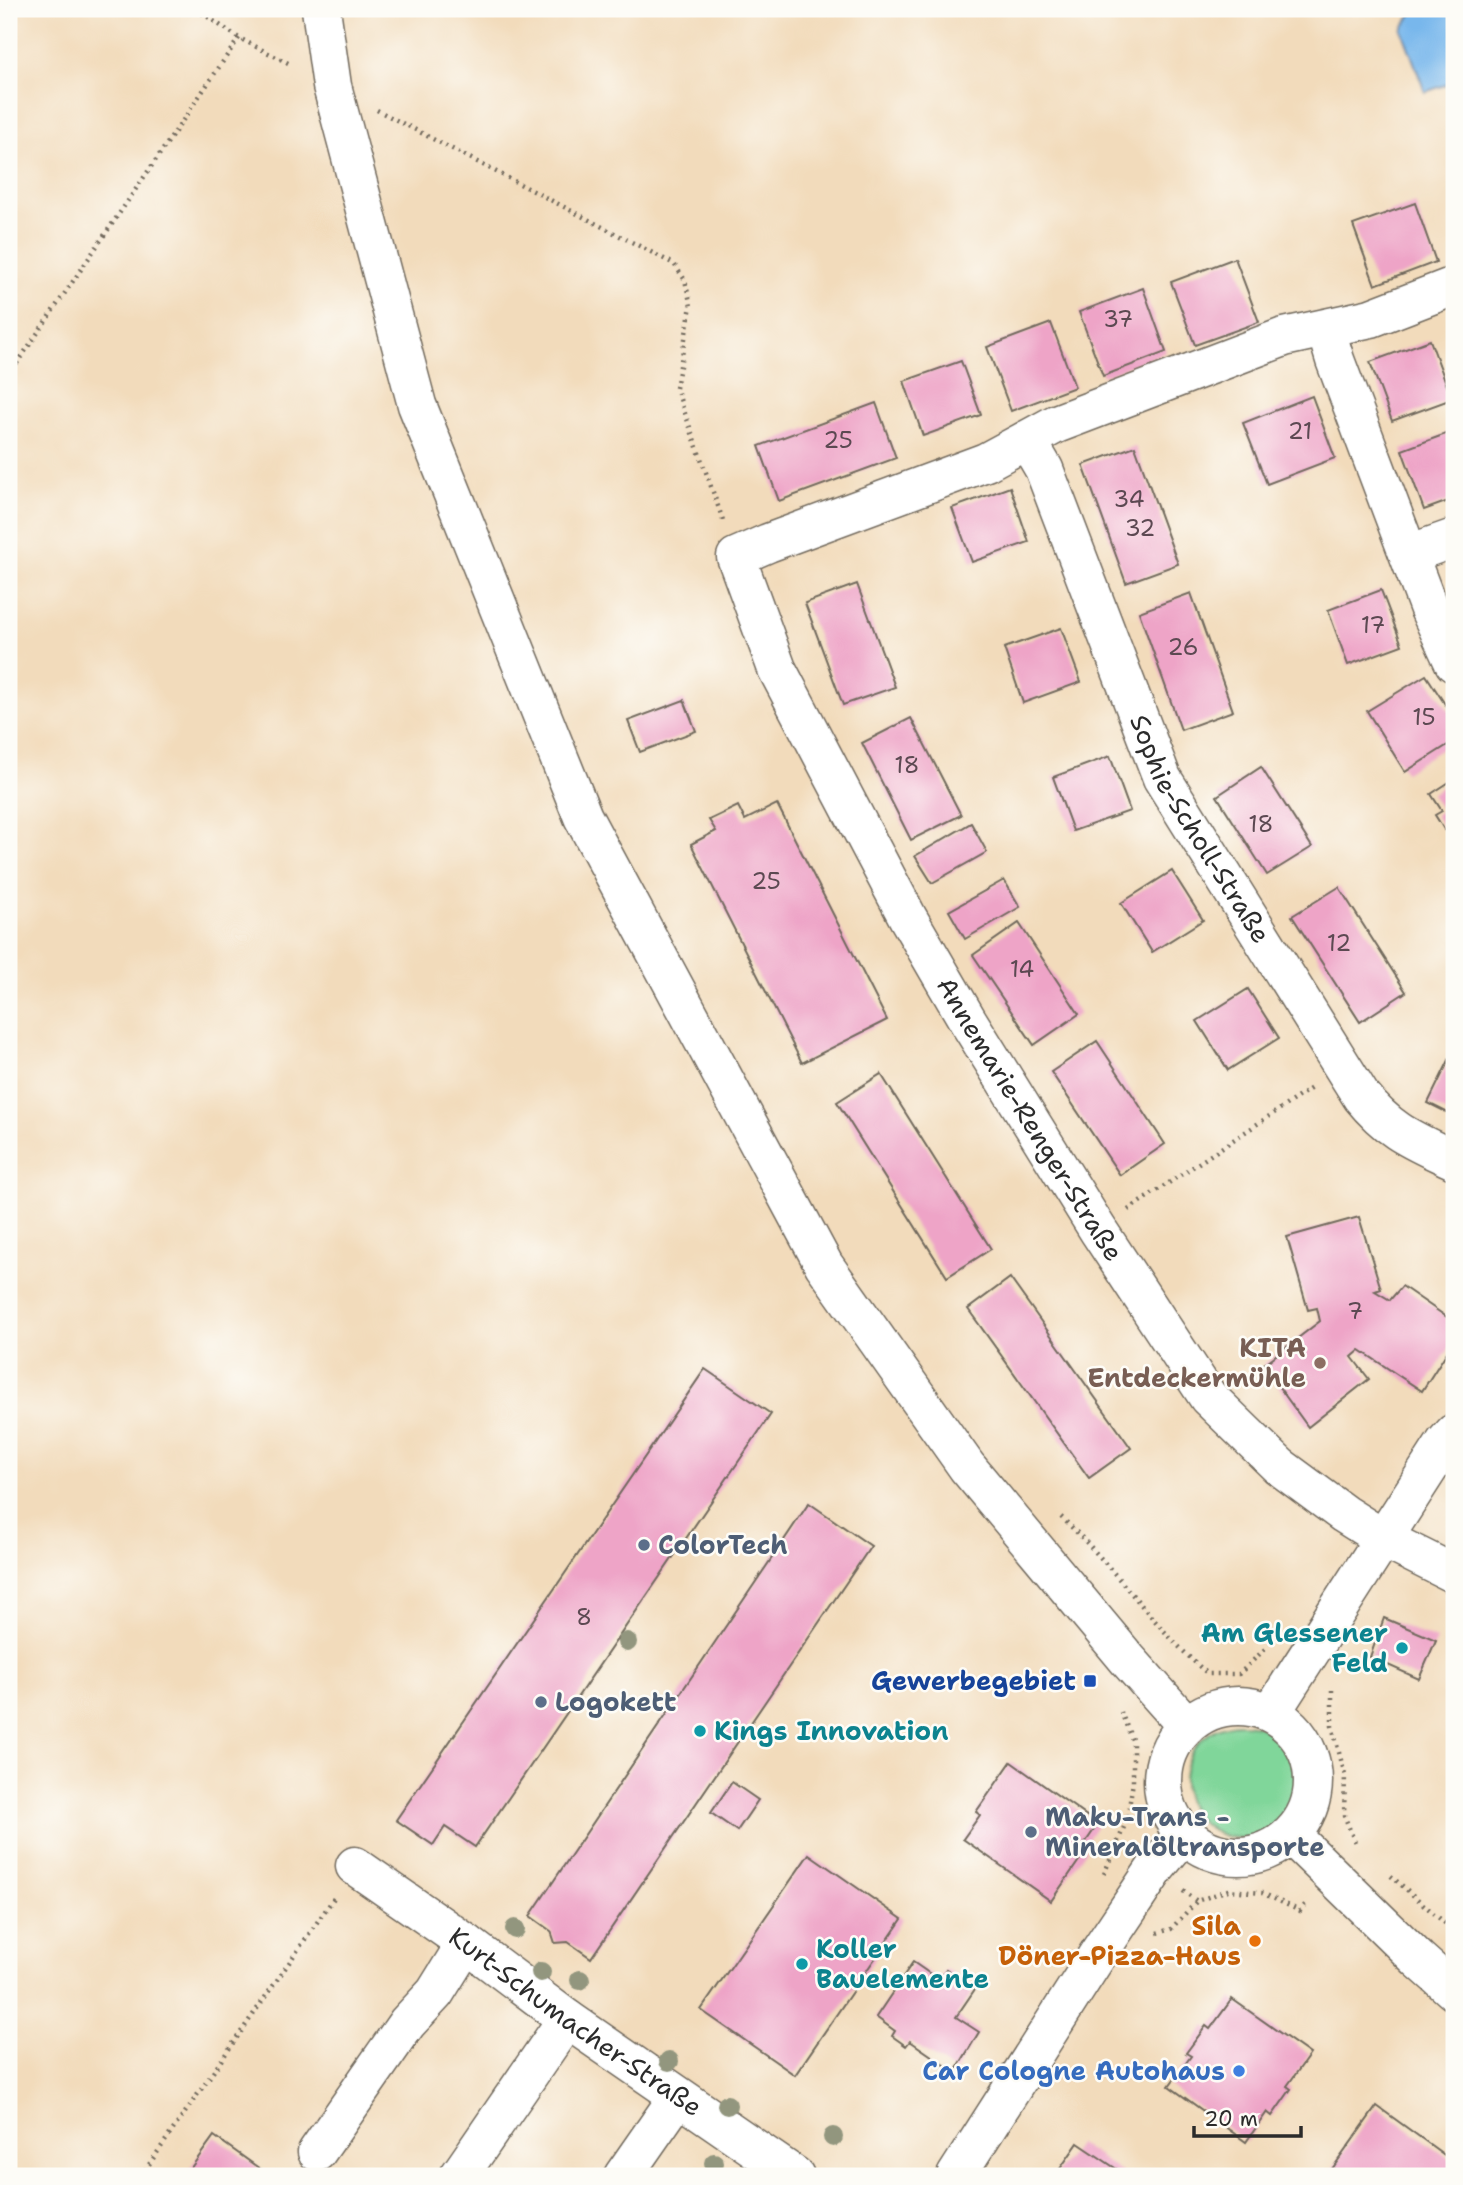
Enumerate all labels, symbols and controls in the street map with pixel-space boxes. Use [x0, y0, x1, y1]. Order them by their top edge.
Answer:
house number: 37 [1103, 304, 1133, 334]
house number: 21 [1288, 416, 1312, 446]
house number: 25 [823, 425, 853, 455]
house number: 34 [1113, 484, 1145, 514]
house number: 32 [1125, 513, 1155, 543]
house number: 17 [1361, 610, 1385, 640]
house number: 26 [1167, 632, 1199, 662]
house number: 15 [1412, 702, 1436, 732]
street label: Sophie-Scholl-Straße [1122, 709, 1279, 950]
house number: 18 [894, 750, 920, 780]
house number: 18 [1248, 809, 1274, 839]
house number: 25 [751, 866, 781, 896]
house number: 12 [1327, 928, 1351, 958]
house number: 14 [1010, 954, 1034, 984]
street label: Annemarie-Renger-Straße [929, 970, 1132, 1268]
house number: 7 [1347, 1296, 1363, 1326]
place label: KITA Entdeckermühle [1087, 1330, 1306, 1395]
marker: KITA Entdeckermühle [1312, 1355, 1328, 1371]
place label: ColorTech [658, 1527, 788, 1562]
marker: ColorTech [636, 1537, 652, 1553]
house number: 8 [576, 1602, 592, 1632]
place label: Am Glessener Feld [1201, 1615, 1388, 1680]
marker: Am Glessener Feld [1394, 1640, 1410, 1656]
place label: Gewerbegebiet [871, 1663, 1076, 1698]
marker: Gewerbegebiet [1082, 1673, 1098, 1689]
place label: Logokett [555, 1684, 677, 1719]
marker: Logokett [533, 1694, 549, 1710]
place label: Kings Innovation [714, 1713, 949, 1748]
marker: Kings Innovation [692, 1723, 708, 1739]
place label: Maku-Trans - Mineralöltransporte [1045, 1799, 1325, 1864]
marker: Maku-Trans - Mineralöltransporte [1023, 1824, 1039, 1840]
place label: Sila Döner-Pizza-Haus [998, 1908, 1241, 1973]
street label: Kurt-Schumacher-Straße [442, 1918, 709, 2124]
place label: Koller Bauelemente [816, 1931, 989, 1996]
marker: Sila Döner-Pizza-Haus [1247, 1933, 1263, 1949]
marker: Koller Bauelemente [794, 1956, 810, 1972]
place label: Car Cologne Autohaus [922, 2053, 1225, 2088]
marker: Car Cologne Autohaus [1231, 2063, 1247, 2079]
scale bar [1194, 2094, 1300, 2138]
text: 20 m [1204, 2105, 1258, 2133]

